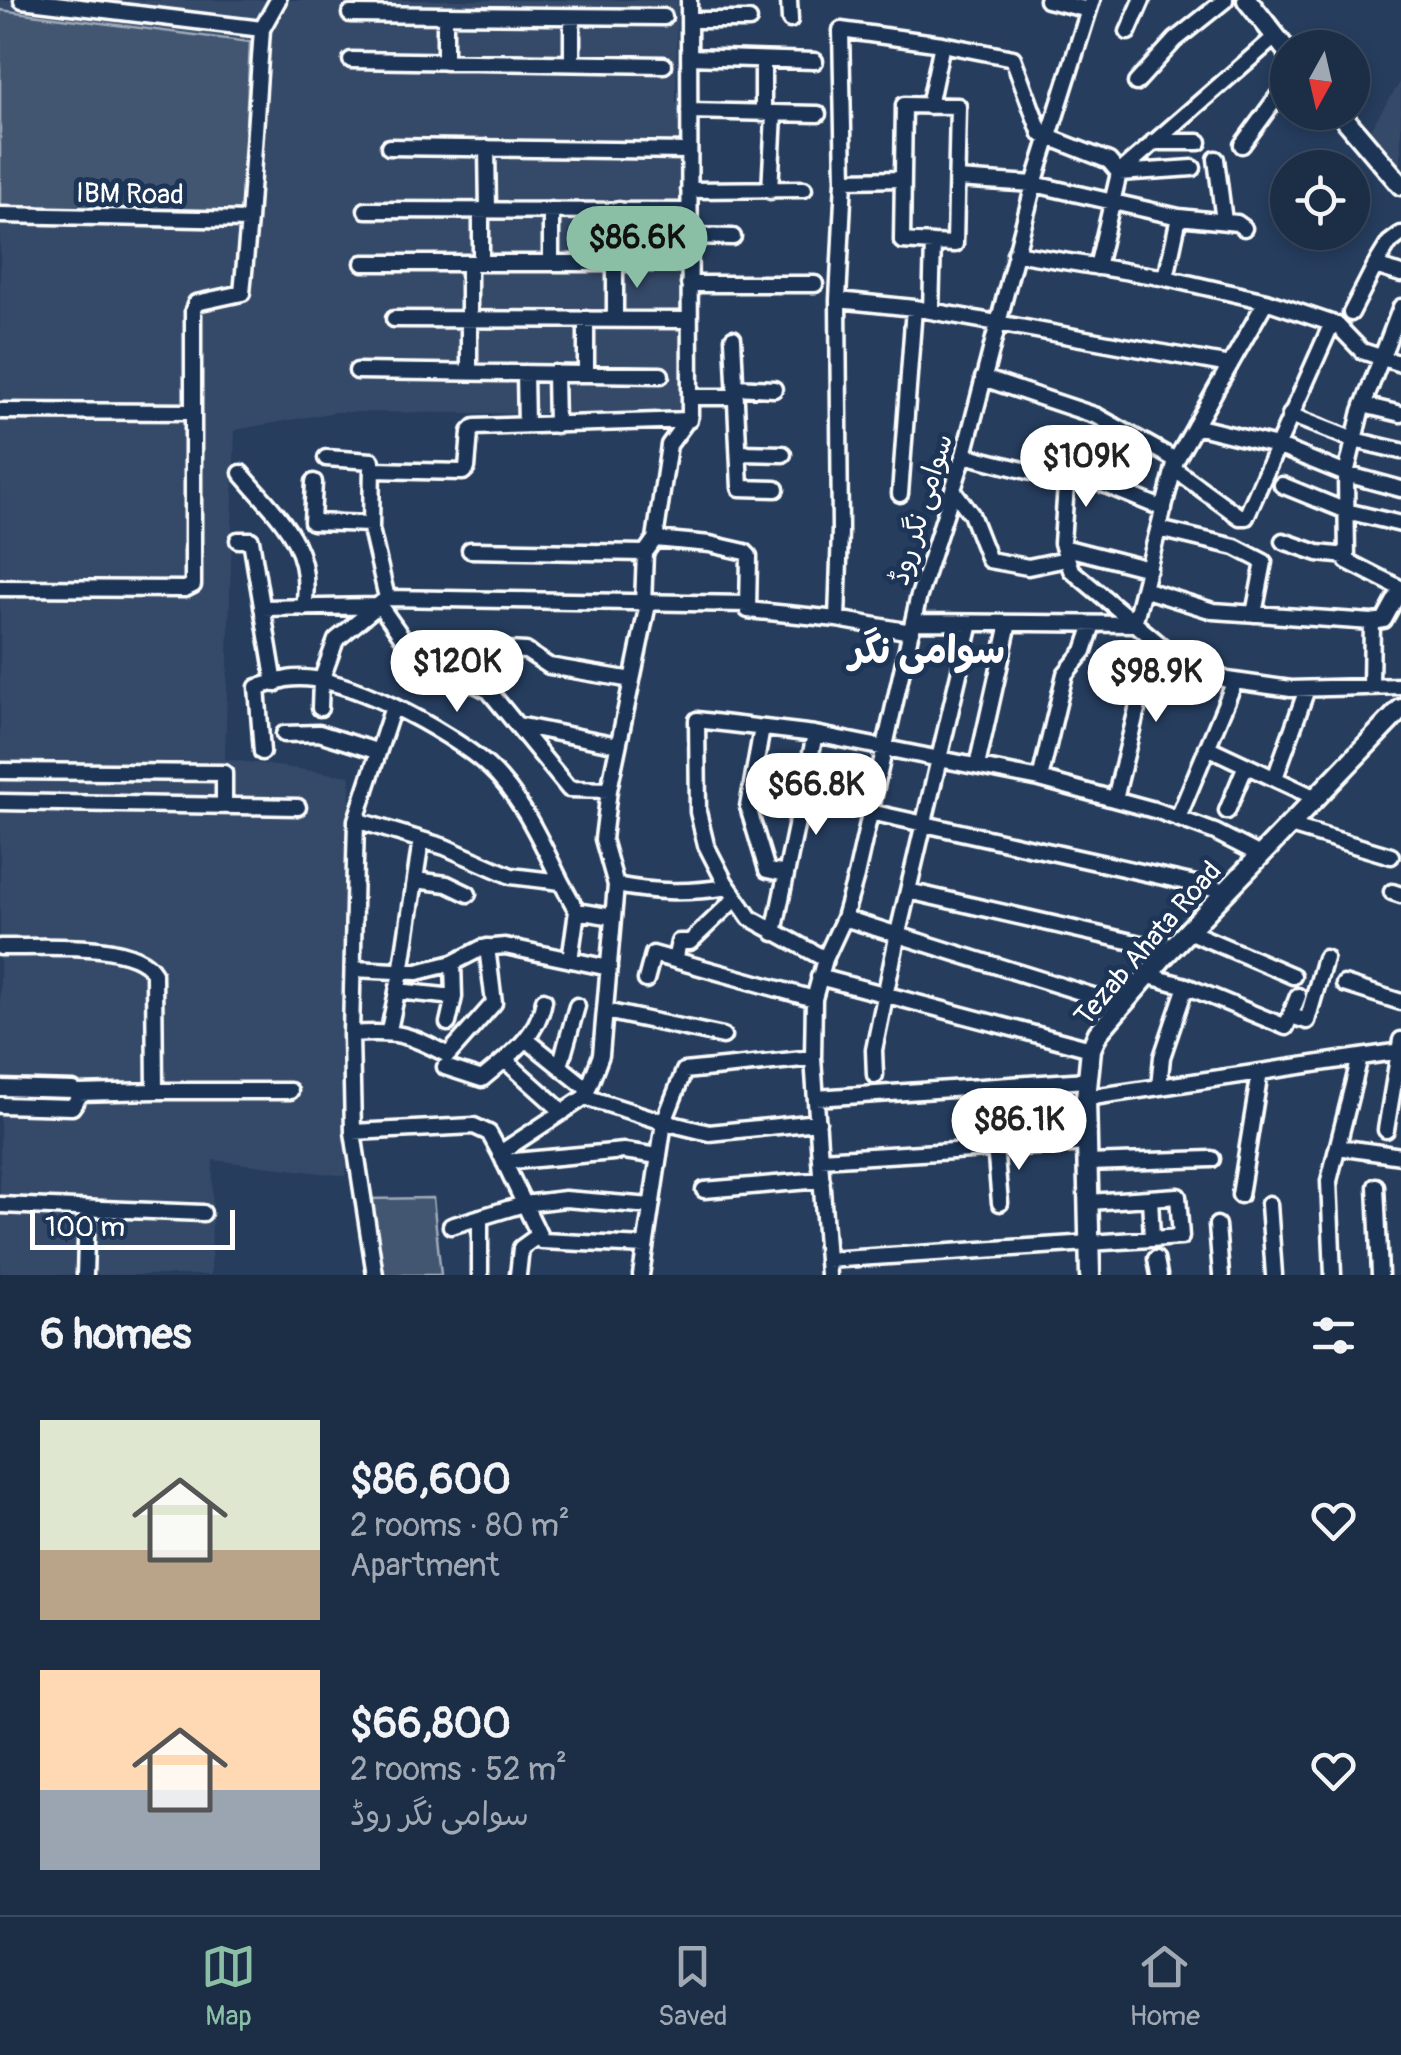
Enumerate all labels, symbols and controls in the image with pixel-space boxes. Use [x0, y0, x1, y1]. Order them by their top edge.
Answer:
north arrow [1270, 30, 1370, 130]
map controls [1270, 30, 1370, 250]
button: locate [1270, 150, 1370, 250]
street label: IBM Road [76, 176, 184, 213]
pin: $86.6K [556, 206, 718, 291]
text: $86.6K [588, 218, 686, 258]
pin: $109K [1016, 425, 1156, 510]
street label: سوامی نگر روڈ [882, 429, 961, 589]
text: $109K [1042, 437, 1130, 477]
district label: سوامی نگر [845, 627, 1005, 675]
pin: $120K [387, 630, 527, 715]
pin: $98.9K [1075, 640, 1237, 725]
text: $120K [413, 642, 501, 682]
text: $98.9K [1110, 652, 1202, 692]
pin: $66.8K [735, 753, 897, 838]
text: $66.8K [767, 765, 865, 805]
street label: Tezab Ahata Road [1067, 854, 1229, 1034]
pin: $86.1K [938, 1088, 1100, 1173]
text: $86.1K [974, 1100, 1064, 1140]
scale bar [30, 1205, 235, 1250]
text: 100 m [45, 1210, 125, 1245]
icon: filters [1306, 1308, 1361, 1363]
text: 6 homes [40, 1309, 191, 1361]
text: $86,600 [350, 1454, 511, 1506]
icon: home [120, 1460, 240, 1580]
icon: heart [1306, 1493, 1361, 1548]
text: 2 rooms · 80 m² [350, 1506, 570, 1546]
text: Apartment [350, 1546, 499, 1586]
text: $66,800 [350, 1698, 511, 1750]
icon: home [120, 1710, 240, 1830]
icon: heart [1306, 1743, 1361, 1798]
text: 2 rooms · 52 m² [350, 1750, 567, 1790]
text: سوامی نگر روڈ [350, 1795, 529, 1835]
tab: Map [201, 1939, 256, 2034]
tab: Saved [658, 1939, 727, 2034]
tab: Home [1129, 1939, 1200, 2034]

